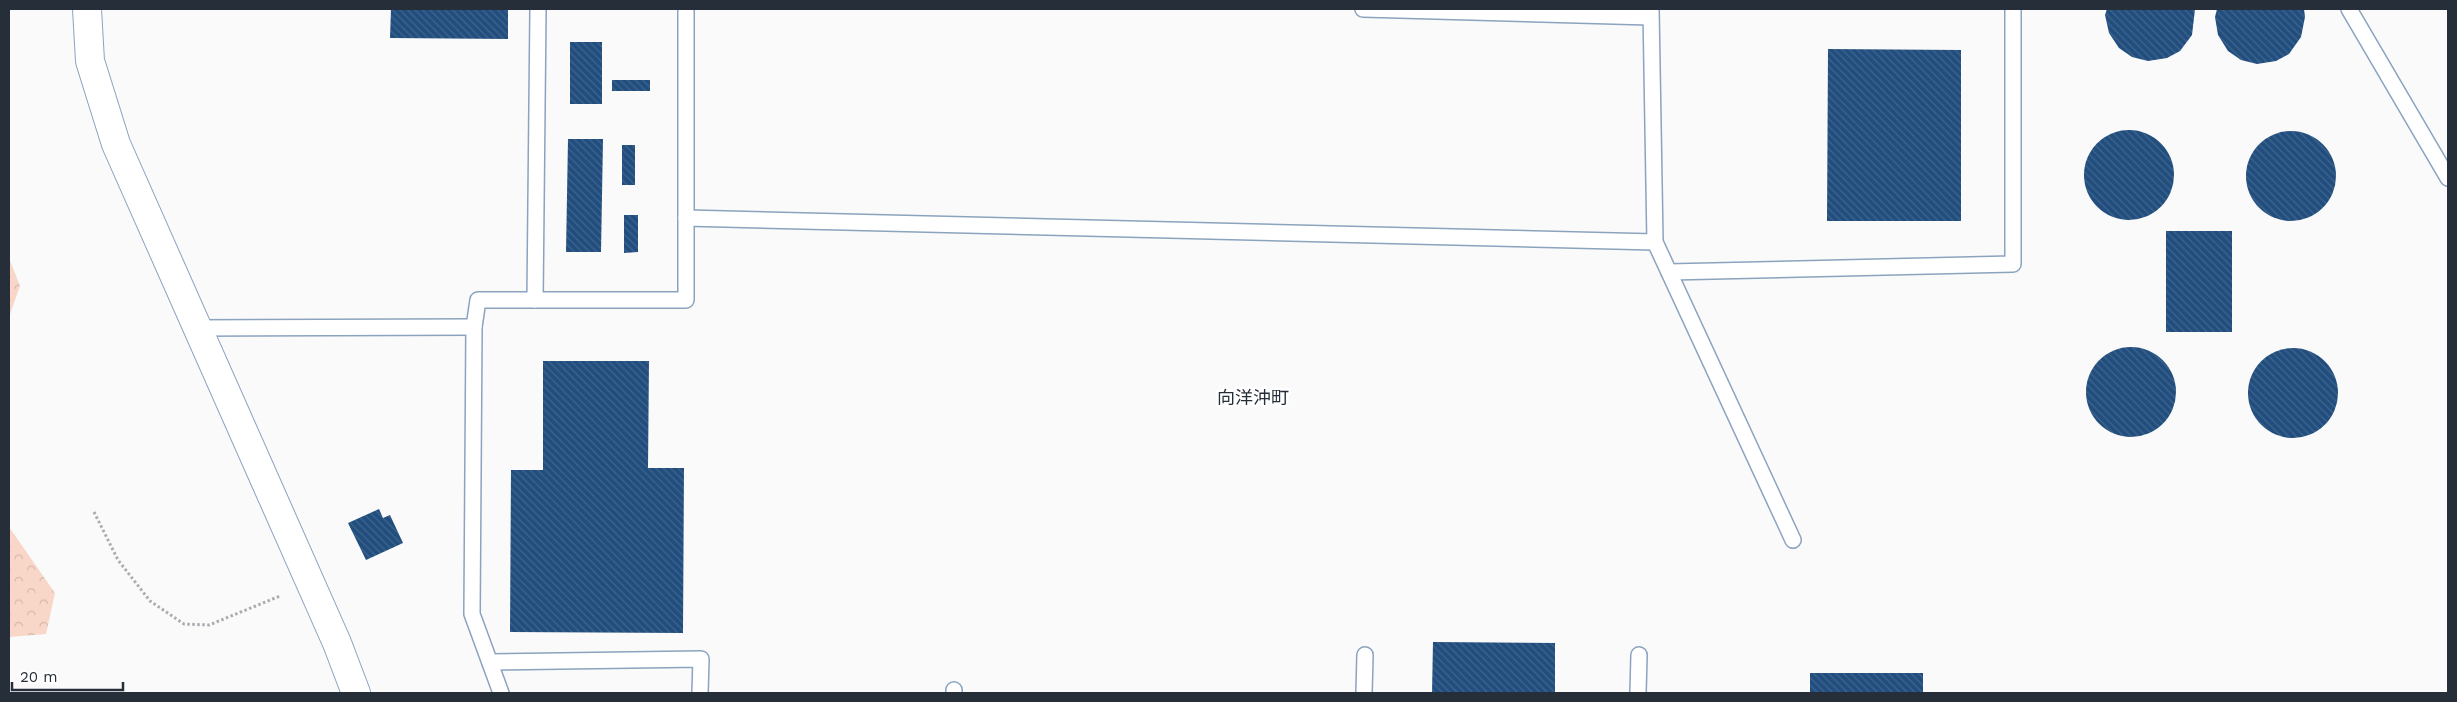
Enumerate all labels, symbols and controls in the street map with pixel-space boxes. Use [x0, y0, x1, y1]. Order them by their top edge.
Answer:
district label: 向洋沖町 [1217, 387, 1289, 408]
scale bar [12, 660, 124, 692]
text: 20 m [20, 668, 58, 686]

